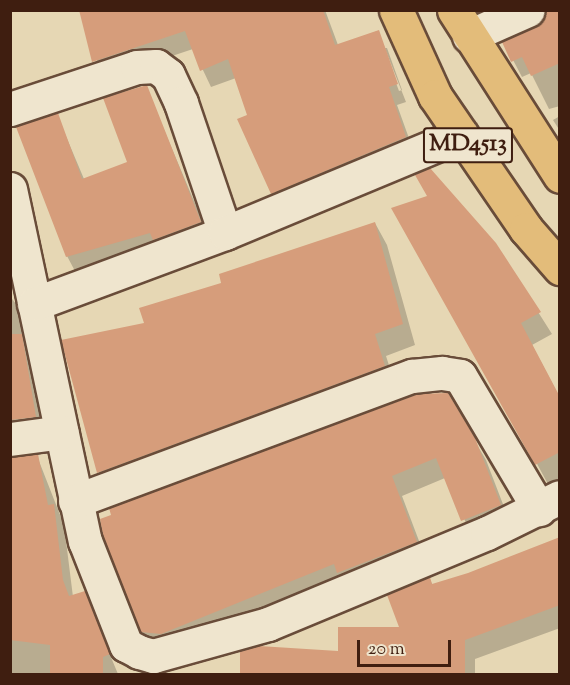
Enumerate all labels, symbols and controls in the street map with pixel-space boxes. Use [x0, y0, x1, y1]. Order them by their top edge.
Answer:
road number: MD4513 [422, 124, 514, 166]
scale bar [360, 628, 454, 666]
text: 20 m [368, 637, 405, 663]

